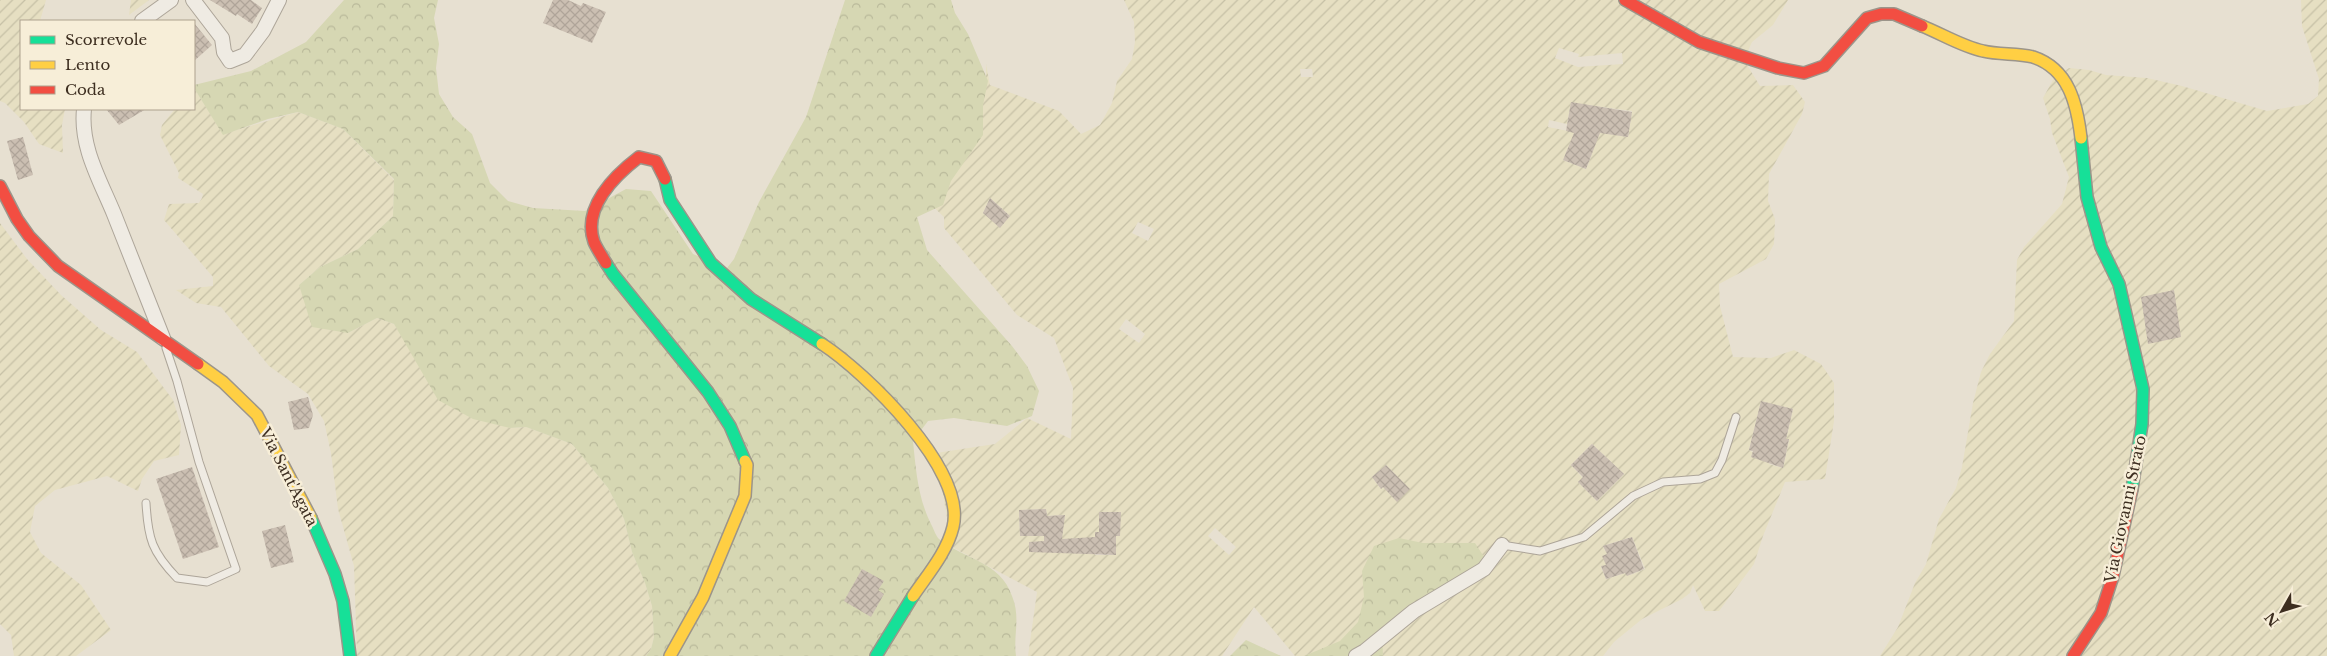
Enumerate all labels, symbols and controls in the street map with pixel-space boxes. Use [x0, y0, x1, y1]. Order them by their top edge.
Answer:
legend [20, 20, 195, 110]
text: Scorrevole [65, 30, 147, 49]
text: Lento [65, 55, 111, 74]
text: Coda [65, 80, 106, 99]
street label: Via Sant'Agata [256, 424, 322, 530]
street label: Via Giovanni Strato [2100, 433, 2150, 586]
north arrow [2257, 586, 2307, 636]
text: N [2261, 608, 2283, 630]

